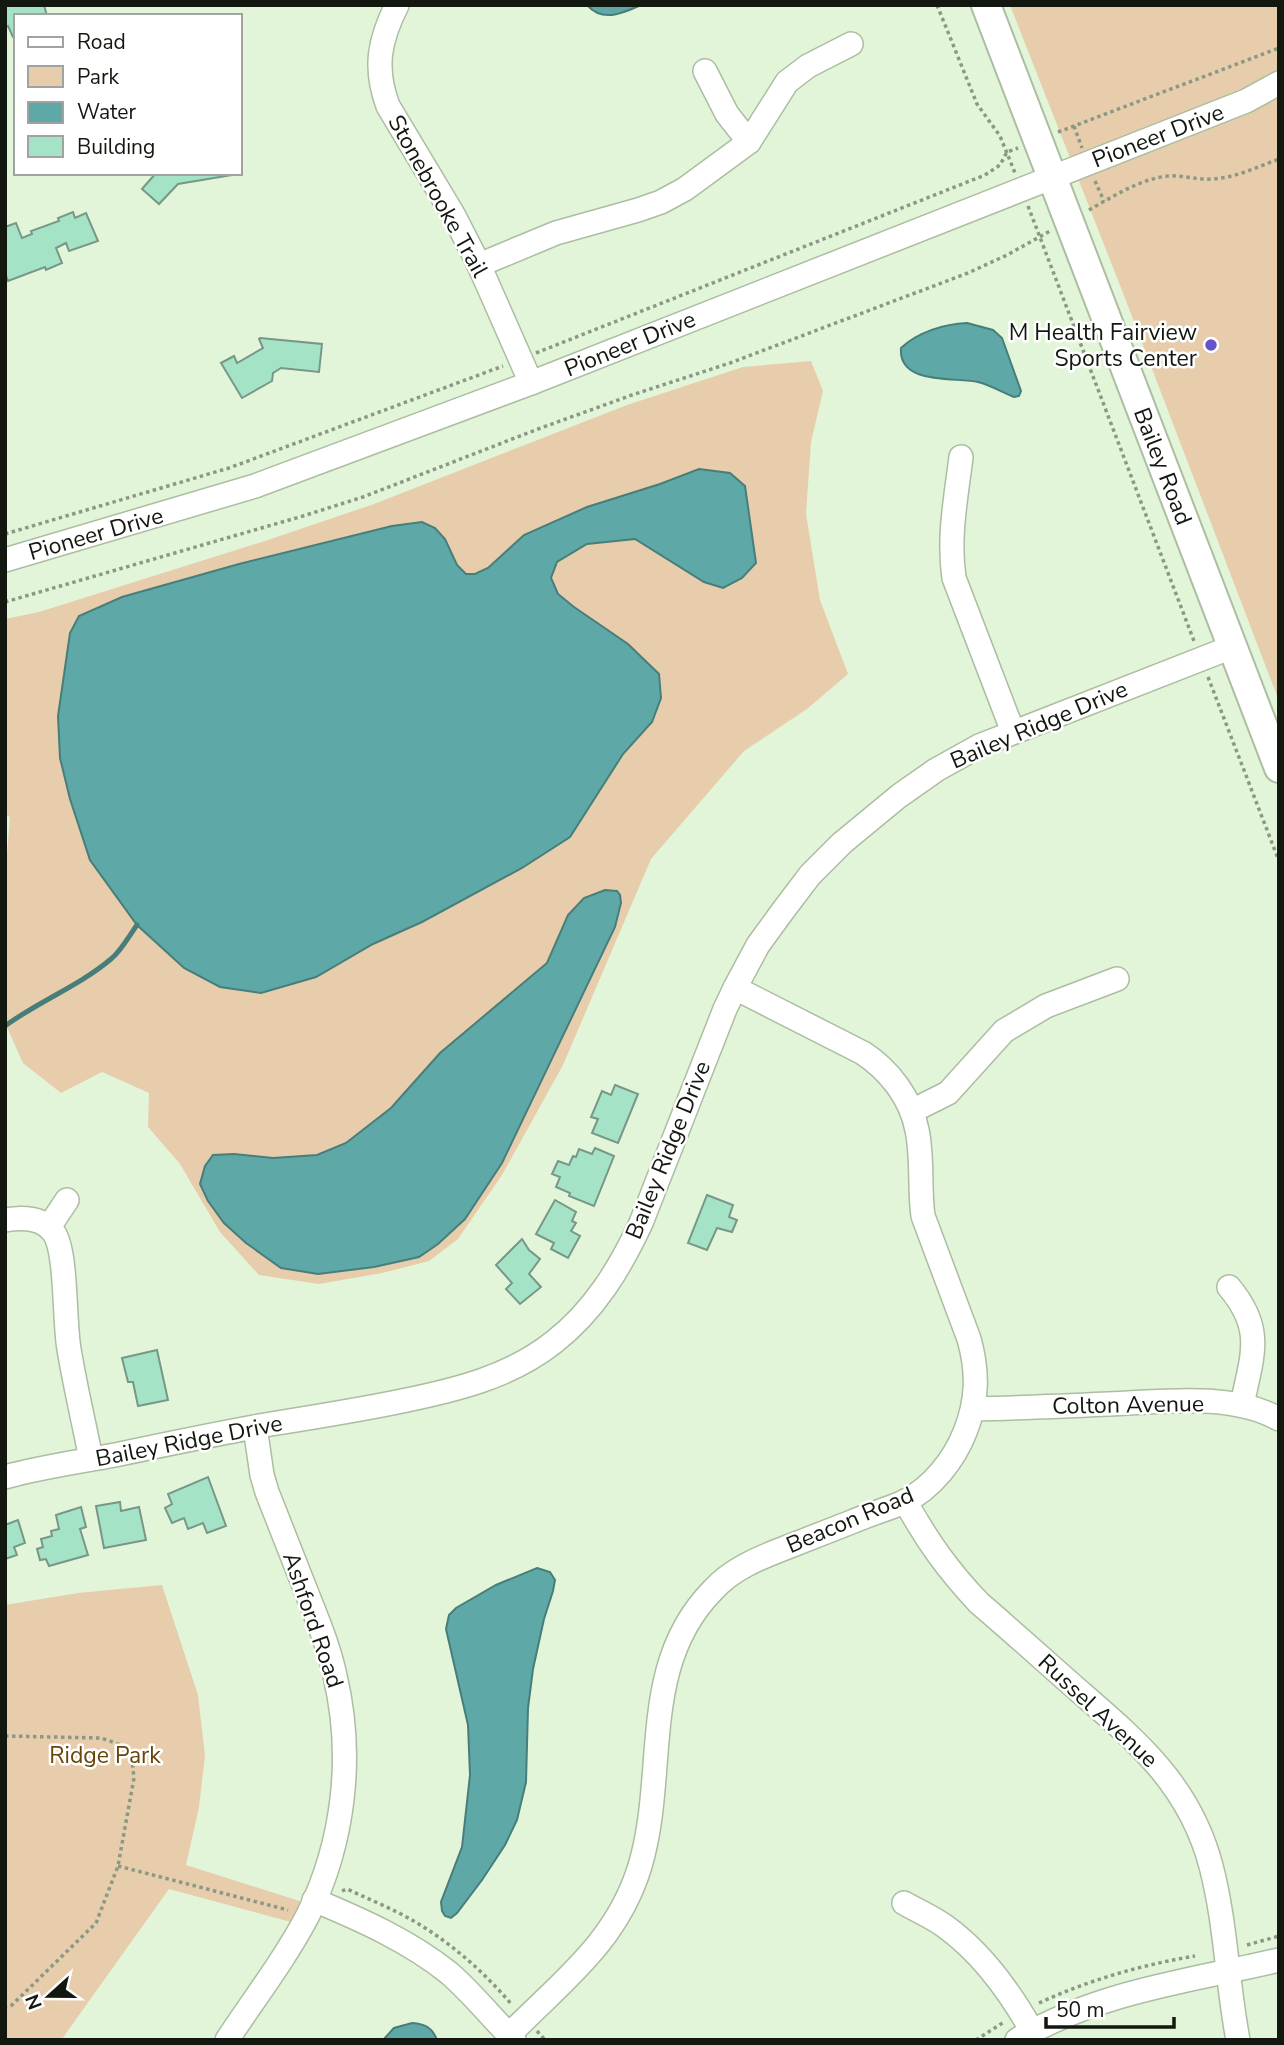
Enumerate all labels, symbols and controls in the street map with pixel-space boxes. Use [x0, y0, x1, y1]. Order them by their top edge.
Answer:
legend [14, 14, 242, 175]
text: Road [77, 28, 126, 56]
text: Park [77, 63, 119, 91]
street label: Pioneer Drive [1088, 97, 1228, 175]
text: Water [77, 98, 136, 126]
street label: Stonebrooke Trail [381, 109, 496, 283]
text: Building [77, 133, 155, 161]
street label: Pioneer Drive [560, 304, 700, 384]
place label: M Health Fairview Sports Center [1009, 317, 1198, 374]
marker: M Health Fairview Sports Center [1203, 337, 1219, 353]
street label: Bailey Road [1127, 403, 1200, 529]
street label: Pioneer Drive [25, 500, 167, 568]
street label: Bailey Ridge Drive [946, 674, 1132, 776]
street label: Bailey Ridge Drive [618, 1056, 718, 1244]
street label: Colton Avenue [1052, 1388, 1204, 1422]
street label: Bailey Ridge Drive [93, 1408, 285, 1474]
street label: Beacon Road [782, 1479, 918, 1561]
street label: Ashford Road [275, 1548, 351, 1692]
street label: Russel Avenue [1031, 1647, 1165, 1775]
park label: Ridge Park [49, 1740, 161, 1771]
north arrow [14, 1961, 84, 2031]
scale bar [1046, 1986, 1174, 2030]
text: N [19, 1990, 49, 2013]
text: 50 m [1056, 1996, 1105, 2024]

